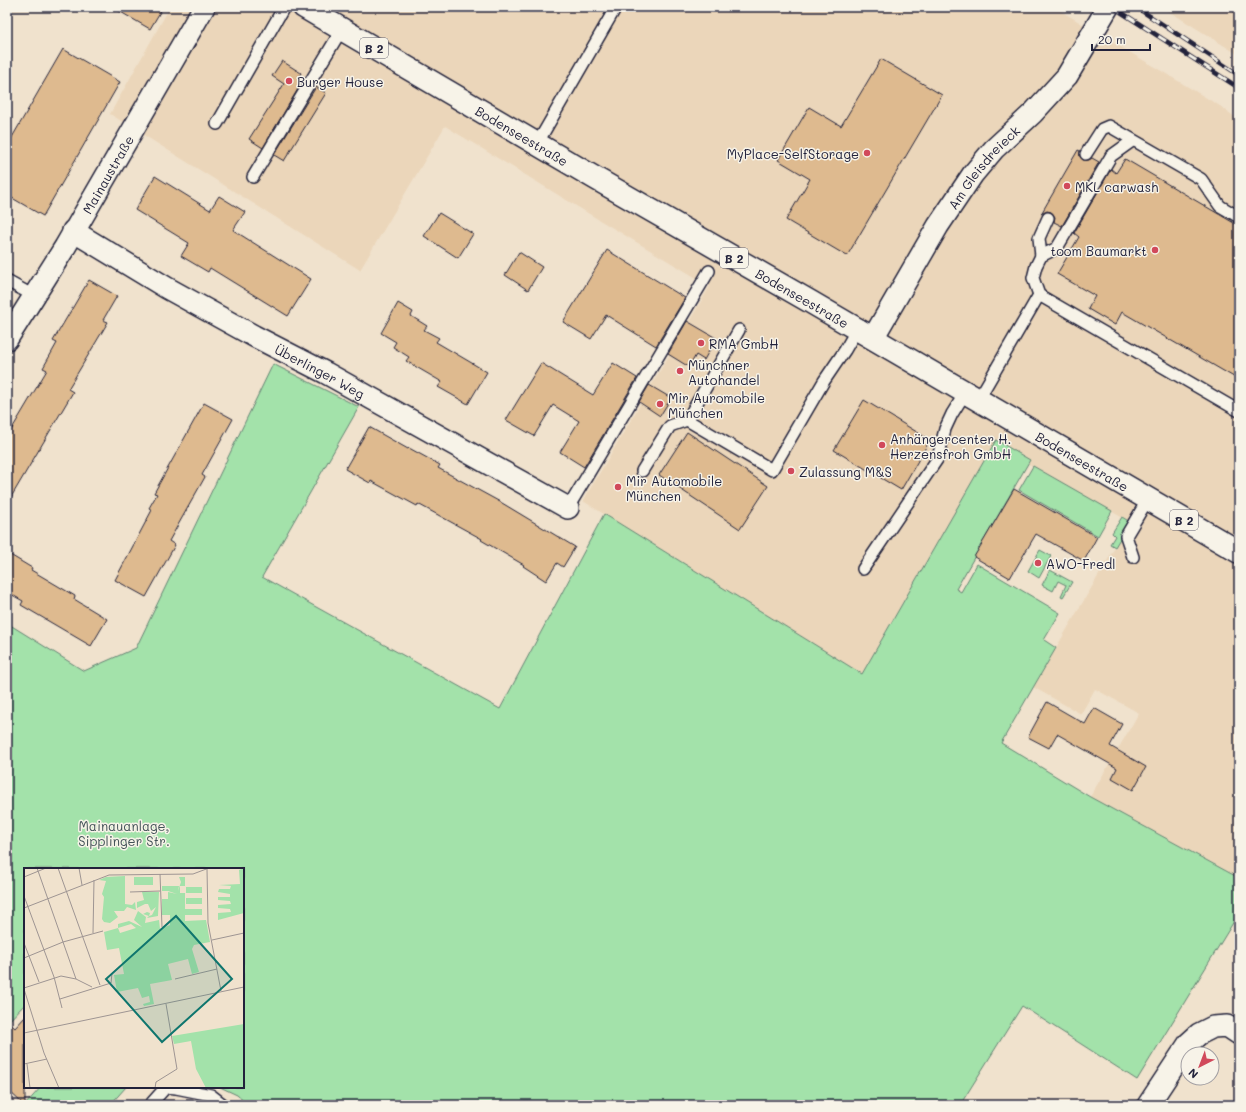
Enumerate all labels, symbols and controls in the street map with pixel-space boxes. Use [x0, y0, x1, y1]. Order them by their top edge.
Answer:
scale bar [1092, 26, 1150, 52]
text: 20 m [1098, 31, 1126, 47]
road number: B 2 [360, 38, 388, 58]
place label: Burger House [297, 73, 383, 90]
marker: Burger House [284, 76, 294, 86]
street label: Bodenseestraße [473, 101, 572, 169]
street label: Am Gleisdreieck [943, 121, 1023, 212]
street label: Mainaustraße [78, 132, 137, 216]
place label: MyPlace-SelfStorage [727, 145, 859, 162]
marker: MyPlace-SelfStorage [862, 148, 872, 158]
place label: MKL carwash [1075, 178, 1158, 195]
marker: MKL carwash [1062, 181, 1072, 191]
place label: toom Baumarkt [1050, 242, 1147, 259]
marker: toom Baumarkt [1150, 245, 1160, 255]
road number: B 2 [720, 248, 748, 268]
street label: Bodenseestraße [753, 264, 852, 331]
place label: RMA GmbH [709, 335, 778, 352]
marker: RMA GmbH [696, 338, 706, 348]
street label: Überlinger Weg [272, 340, 368, 402]
place label: Münchner Autohandel [688, 356, 760, 388]
marker: Münchner Autohandel [675, 366, 685, 376]
place label: Mir Auromobile München [668, 389, 765, 421]
marker: Mir Auromobile München [655, 399, 665, 409]
street label: Bodenseestraße [1033, 427, 1132, 494]
place label: Anhängercenter H. Herzensfroh GmbH [890, 430, 1011, 462]
marker: Anhängercenter H. Herzensfroh GmbH [877, 440, 887, 450]
place label: Zulassung M&S [799, 463, 892, 480]
marker: Zulassung M&S [786, 466, 796, 476]
place label: Mir Automobile München [626, 472, 722, 504]
marker: Mir Automobile München [613, 482, 623, 492]
road number: B 2 [1170, 510, 1198, 530]
place label: AWO-Fredl [1046, 555, 1116, 572]
marker: AWO-Fredl [1033, 558, 1043, 568]
park label: Mainauanlage, Sipplinger Str. [78, 817, 170, 849]
inset map [24, 868, 244, 1088]
north arrow [1180, 1046, 1220, 1086]
text: N [1185, 1065, 1201, 1082]

